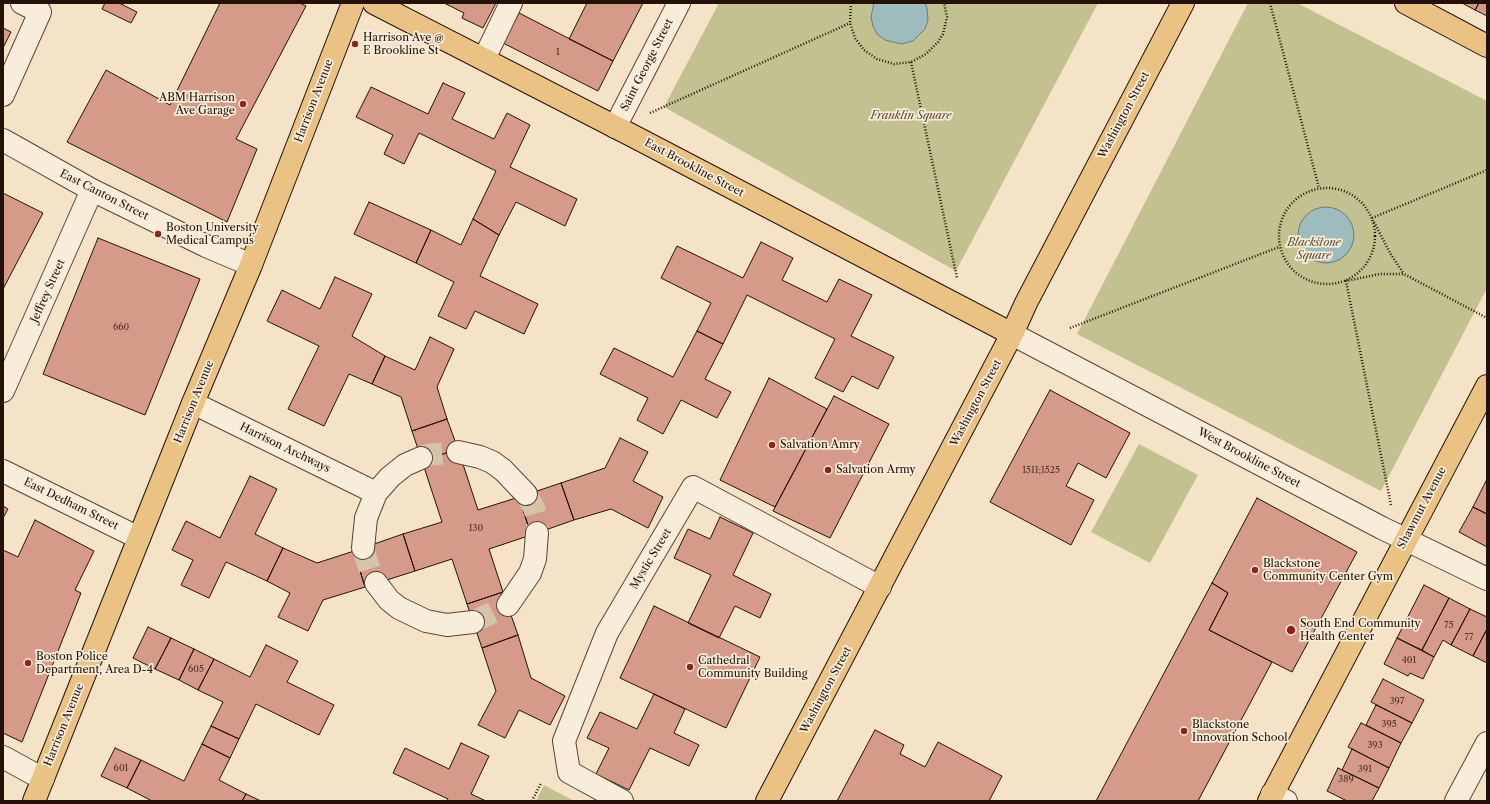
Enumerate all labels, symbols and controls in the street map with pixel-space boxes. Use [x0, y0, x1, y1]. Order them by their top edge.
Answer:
street label: Saint George Street [618, 17, 676, 113]
place label: Harrison Ave @ E Brookline St [363, 31, 444, 57]
marker: Harrison Ave @ E Brookline St [350, 39, 360, 49]
house number: 1 [556, 47, 560, 57]
street label: Harrison Avenue [292, 57, 336, 145]
street label: Washington Street [1096, 69, 1152, 161]
place label: ABM Harrison Ave Garage [159, 91, 235, 117]
marker: ABM Harrison Ave Garage [238, 99, 248, 109]
park label: Franklin Square [871, 109, 951, 123]
street label: East Brookline Street [642, 136, 746, 200]
street label: East Canton Street [57, 167, 151, 223]
place label: Boston University Medical Campus [166, 221, 259, 247]
marker: Boston University Medical Campus [153, 229, 163, 239]
park label: Blackstone Square [1287, 236, 1341, 262]
street label: Jeffrey Street [28, 257, 68, 325]
house number: 660 [113, 322, 129, 332]
street label: Washington Street [948, 357, 1004, 449]
street label: Harrison Avenue [171, 359, 217, 445]
street label: Harrison Archways [238, 420, 332, 476]
street label: West Brookline Street [1195, 425, 1303, 491]
place label: Salvation Amry [780, 438, 860, 452]
marker: Salvation Amry [767, 440, 777, 450]
place label: Salvation Army [836, 463, 916, 477]
marker: Salvation Army [823, 465, 833, 475]
house number: 1511;1525 [1022, 465, 1060, 475]
street label: Shawmut Avenue [1395, 465, 1449, 551]
street label: East Dedham Street [21, 475, 121, 533]
house number: 130 [469, 523, 483, 533]
street label: Mystic Street [628, 526, 674, 592]
place label: Blackstone Community Center Gym [1263, 557, 1393, 583]
marker: Blackstone Community Center Gym [1250, 565, 1260, 575]
place label: South End Community Health Center [1300, 617, 1421, 643]
house number: 75 [1444, 620, 1454, 630]
marker: South End Community Health Center [1285, 624, 1297, 636]
house number: 77 [1465, 632, 1473, 642]
street label: Washington Street [798, 644, 854, 736]
place label: Boston Police Department, Area D-4 [36, 650, 153, 676]
place label: Cathedral Community Building [698, 654, 807, 680]
house number: 401 [1402, 655, 1416, 665]
marker: Boston Police Department, Area D-4 [23, 658, 33, 668]
marker: Cathedral Community Building [685, 662, 695, 672]
house number: 605 [188, 664, 204, 674]
street label: Harrison Avenue [41, 682, 87, 768]
house number: 397 [1390, 696, 1404, 706]
place label: Blackstone Innovation School [1192, 718, 1288, 744]
house number: 395 [1381, 719, 1397, 729]
marker: Blackstone Innovation School [1179, 726, 1189, 736]
house number: 393 [1367, 740, 1383, 750]
house number: 601 [114, 763, 128, 773]
house number: 391 [1358, 764, 1372, 774]
house number: 389 [1338, 774, 1354, 784]

